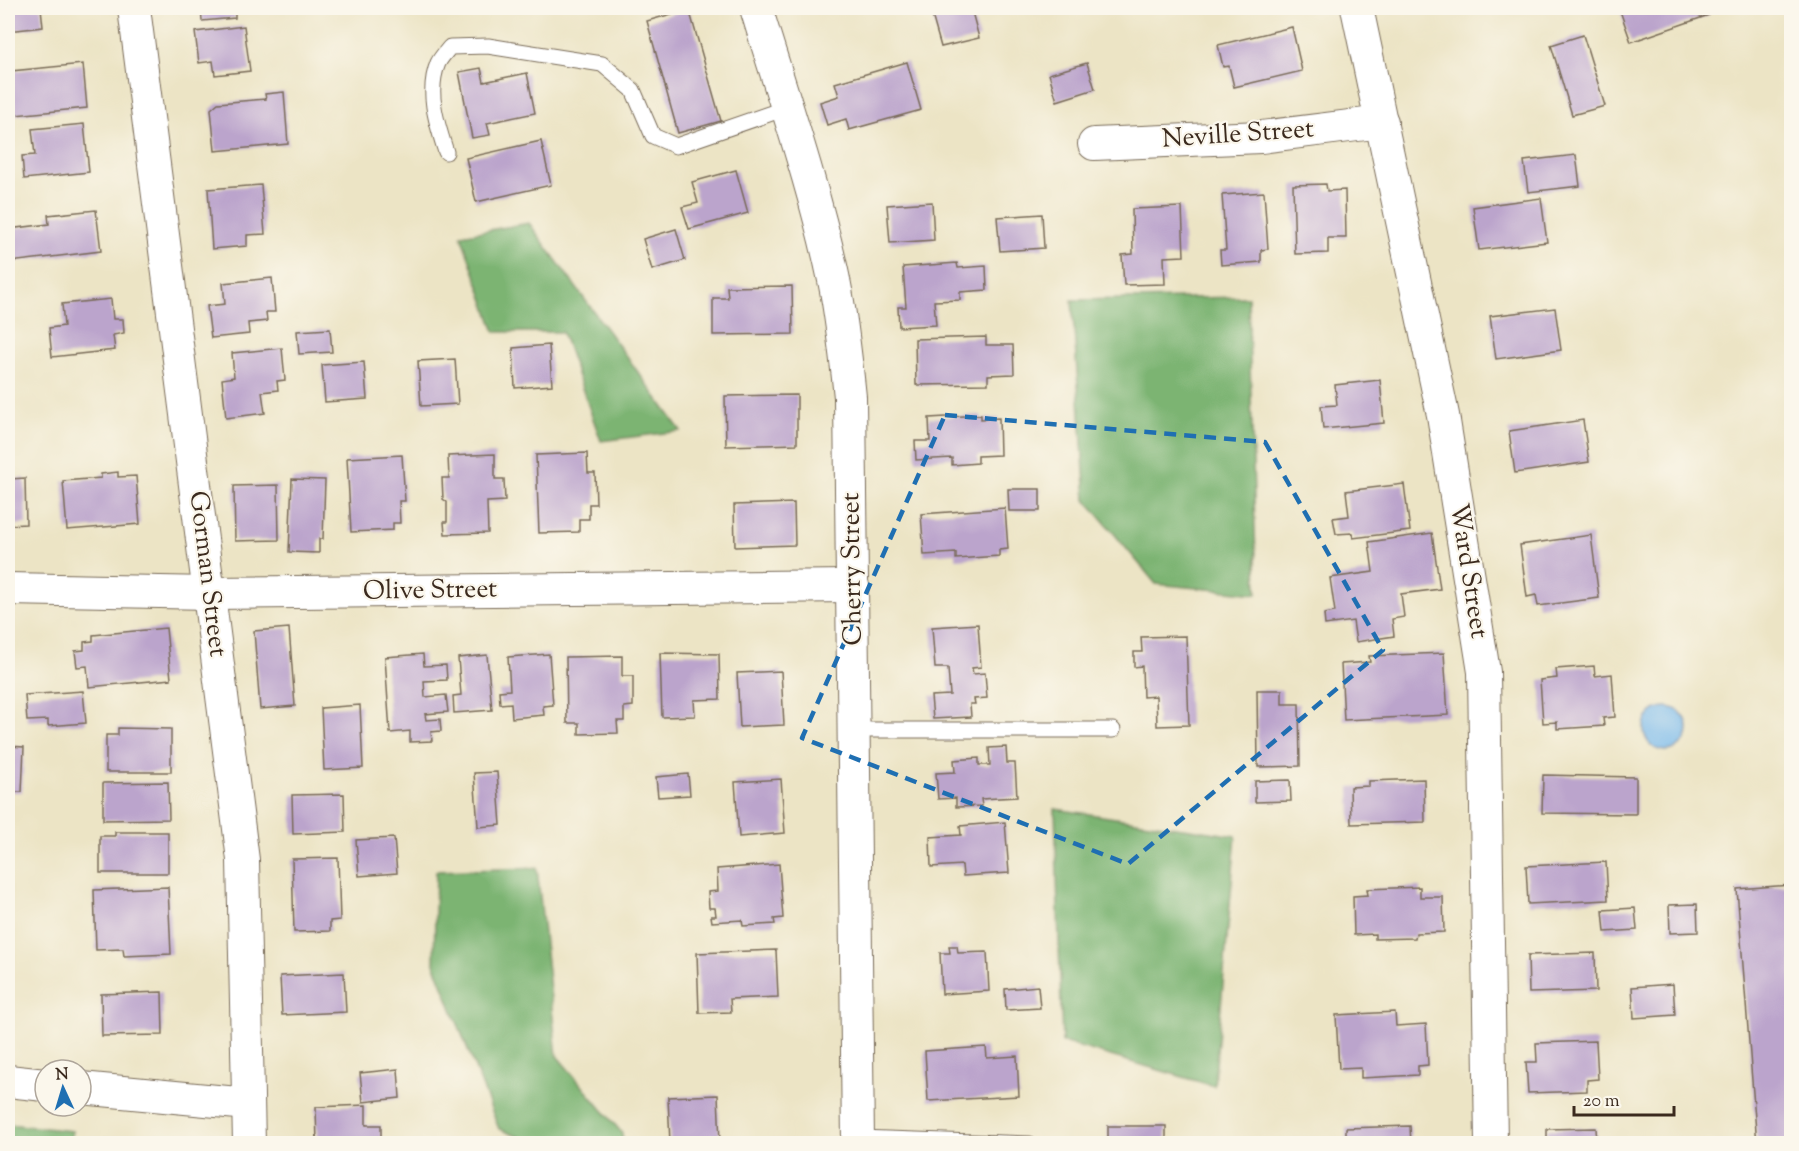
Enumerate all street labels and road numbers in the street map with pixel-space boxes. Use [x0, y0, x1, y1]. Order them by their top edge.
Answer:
street label: Neville Street [1161, 111, 1315, 159]
street label: Gorman Street [178, 489, 236, 659]
street label: Cherry Street [833, 492, 873, 646]
street label: Ward Street [1439, 501, 1497, 641]
street label: Olive Street [363, 571, 498, 611]

